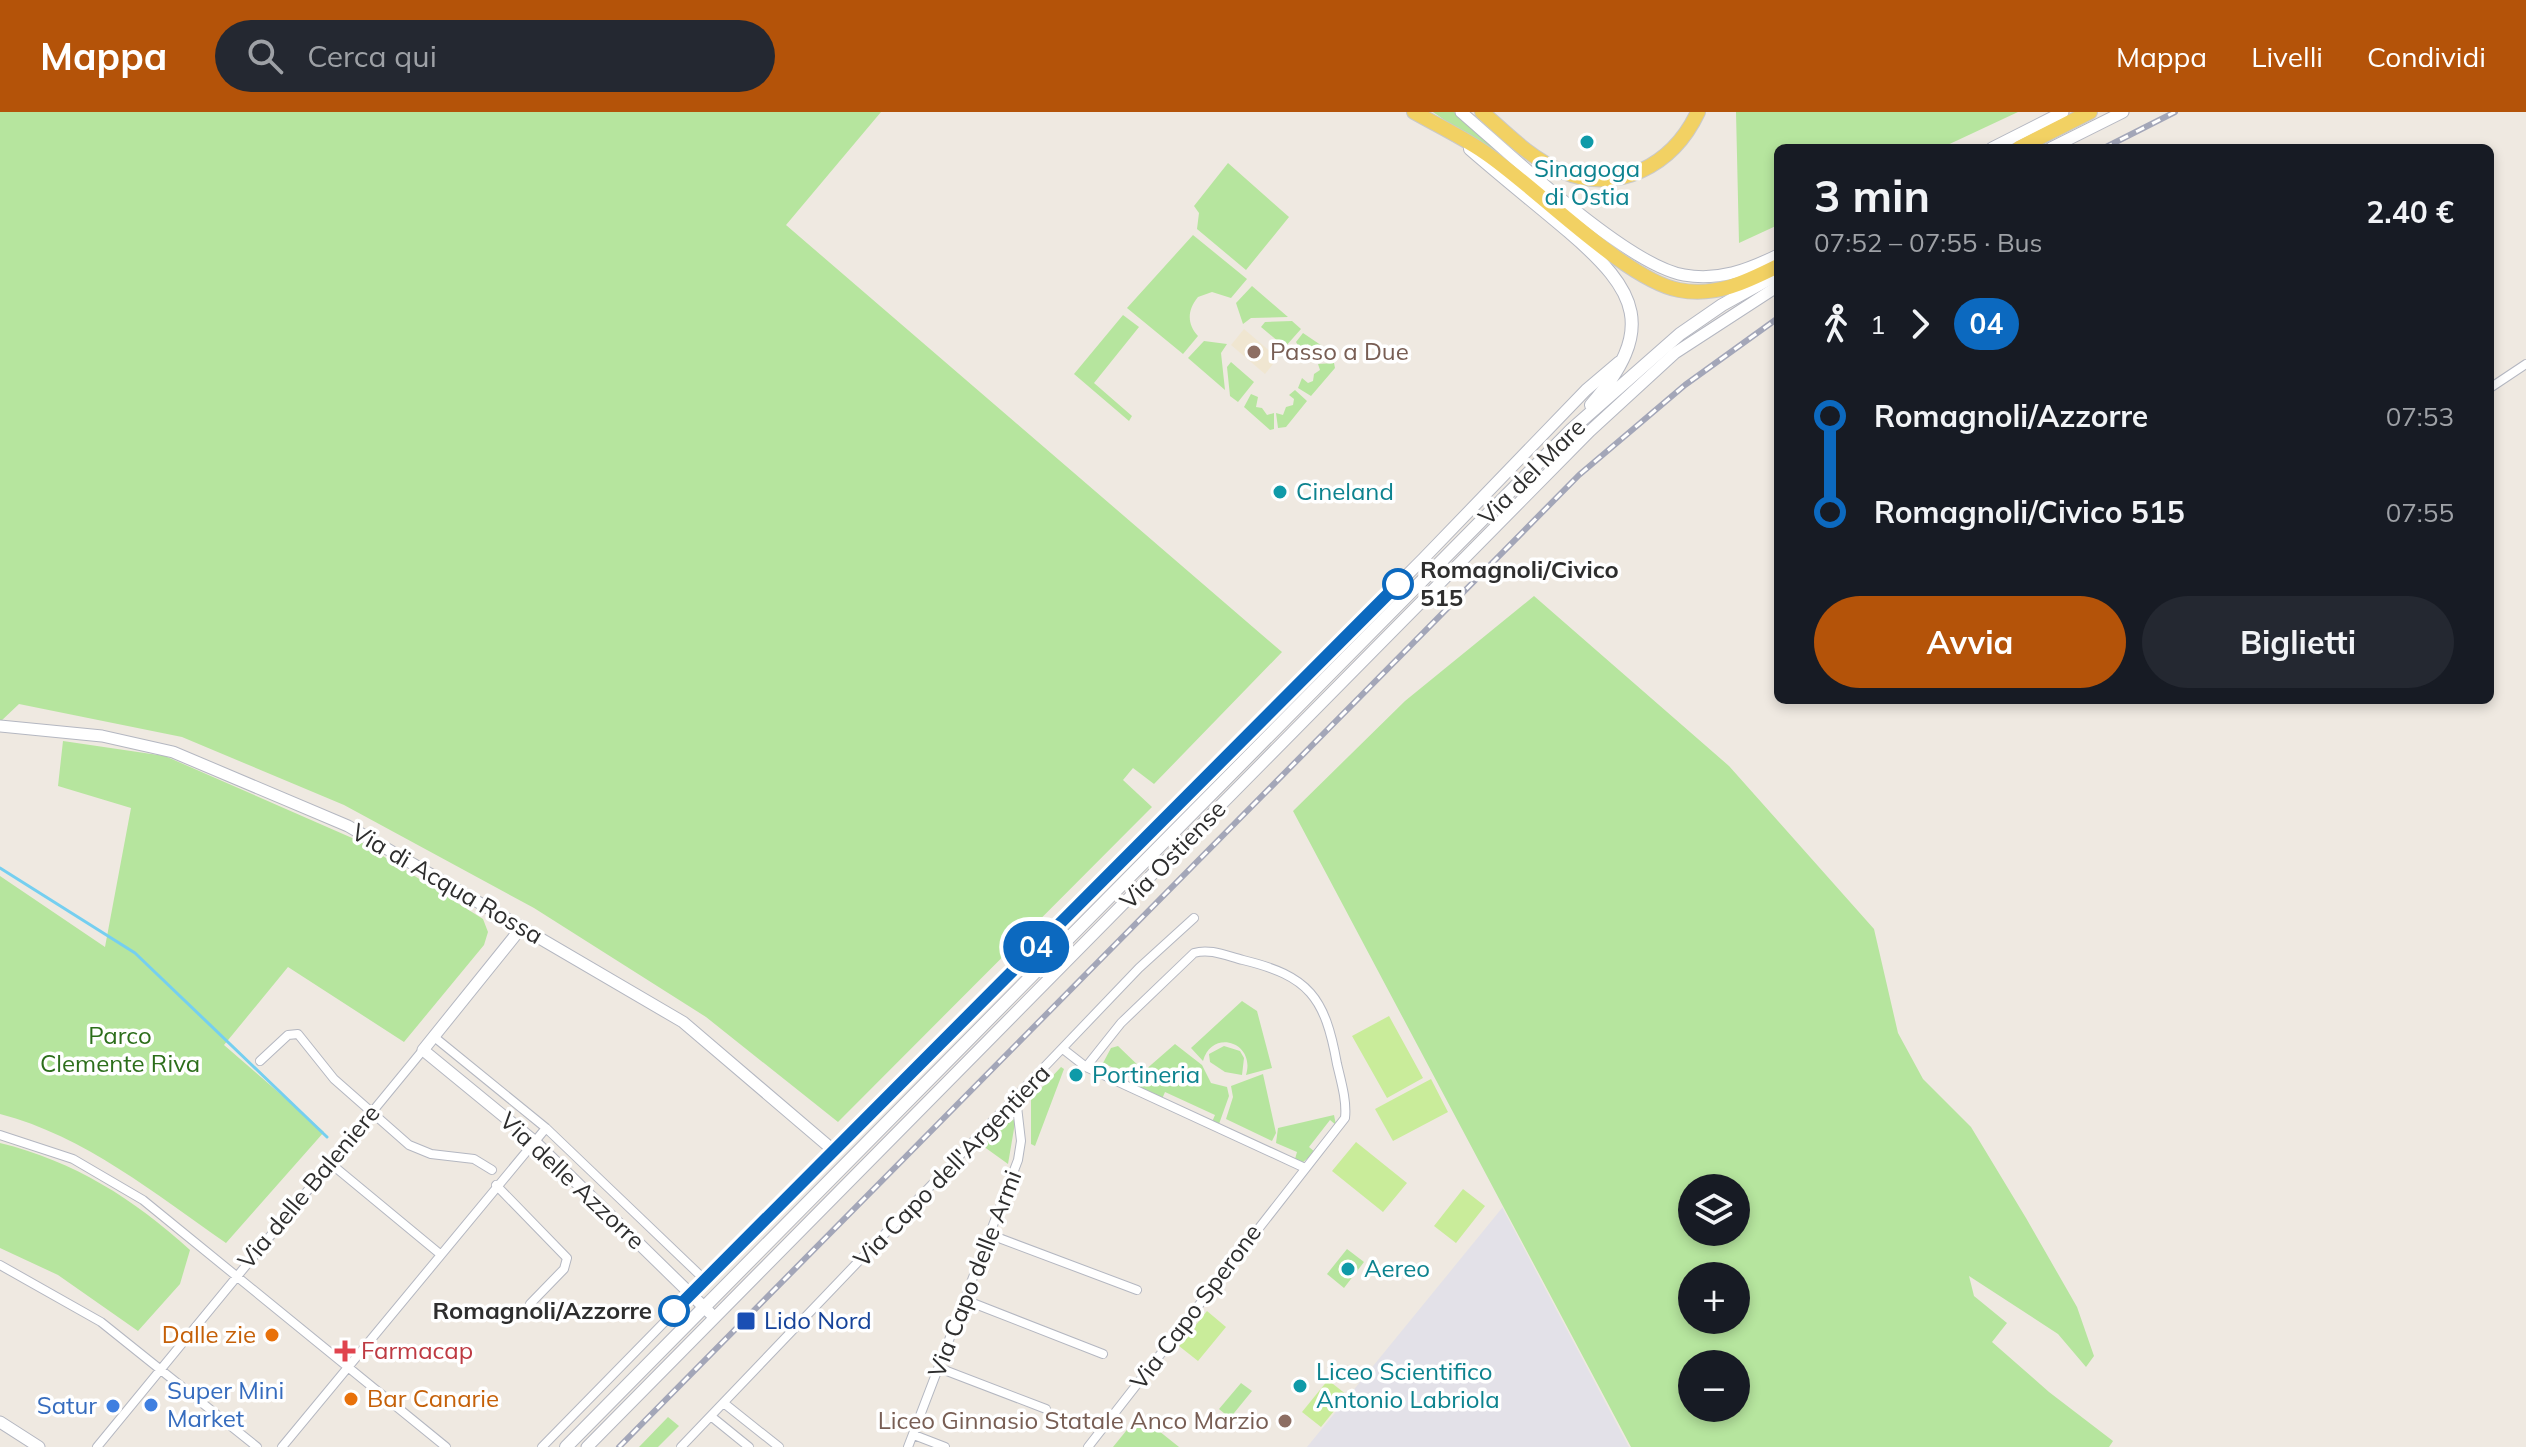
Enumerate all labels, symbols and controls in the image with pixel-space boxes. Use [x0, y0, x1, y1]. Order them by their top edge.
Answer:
search box [215, 20, 775, 92]
text: Mappa [40, 32, 167, 80]
icon: search [243, 34, 287, 78]
text: Cerca qui [307, 37, 437, 75]
text: Mappa [2116, 39, 2207, 74]
text: Livelli [2251, 39, 2323, 74]
text: Condividi [2367, 39, 2486, 74]
marker: Sinagoga di Ostia [1578, 133, 1596, 151]
place label: Sinagoga di Ostia [1534, 153, 1640, 211]
text: 3 min [1814, 168, 1930, 223]
text: 2.40 € [2366, 193, 2454, 231]
text: 07:52 – 07:55 · Bus [1814, 226, 2043, 259]
icon: walk [1814, 302, 1858, 346]
icon: forward [1898, 302, 1942, 346]
text: 04 [1970, 306, 2003, 341]
text: 1 [1870, 308, 1886, 341]
place label: Passo a Due [1270, 336, 1409, 366]
marker: Passo a Due [1245, 343, 1263, 361]
text: Romagnoli/Azzorre [1874, 397, 2148, 435]
text: 07:53 [2386, 400, 2454, 433]
street label: Via del Mare [1471, 411, 1591, 531]
place label: Cineland [1296, 476, 1394, 506]
marker: Cineland [1271, 483, 1289, 501]
text: Romagnoli/Civico 515 [1874, 493, 2185, 531]
text: 07:55 [2386, 496, 2454, 529]
place label: Romagnoli/Civico 515 [1420, 554, 1619, 612]
marker: Romagnoli/Civico 515 [1383, 569, 1413, 599]
button: Avvia [1814, 596, 2126, 688]
button: Biglietti [2142, 596, 2454, 688]
street label: Via Ostiense [1113, 794, 1232, 915]
street label: Via di Acqua Rossa [347, 816, 548, 950]
line badge: 04 [1000, 921, 1072, 973]
text: 04 [1019, 929, 1053, 964]
park label: Parco Clemente Riva [40, 1020, 200, 1078]
street label: Via Capo dell'Argentiera [847, 1058, 1056, 1273]
place label: Portineria [1092, 1059, 1200, 1089]
marker: Portineria [1067, 1066, 1085, 1084]
street label: Via delle Baleniere [231, 1098, 386, 1275]
street label: Via delle Azzorre [494, 1105, 652, 1255]
street label: Via Capo delle Armi [921, 1166, 1027, 1381]
map controls [1678, 1174, 1750, 1422]
button: layers [1678, 1174, 1750, 1246]
street label: Via Capo Sperone [1123, 1218, 1267, 1395]
place label: Aereo [1364, 1253, 1430, 1283]
marker: Aereo [1339, 1260, 1357, 1278]
button: + [1678, 1262, 1750, 1334]
place label: Romagnoli/Azzorre [433, 1295, 652, 1325]
marker: Romagnoli/Azzorre [659, 1296, 689, 1326]
place label: Lido Nord [764, 1305, 872, 1335]
marker: Lido Nord [735, 1310, 757, 1332]
place label: Dalle zie [162, 1319, 256, 1349]
marker: Dalle zie [263, 1326, 281, 1344]
place label: Farmacap [361, 1335, 473, 1365]
marker: Farmacap [336, 1342, 354, 1360]
button: − [1678, 1350, 1750, 1422]
place label: Liceo Scientifico Antonio Labriola [1316, 1356, 1500, 1414]
place label: Super Mini Market [167, 1375, 284, 1433]
marker: Liceo Scientifico Antonio Labriola [1291, 1377, 1309, 1395]
place label: Bar Canarie [367, 1383, 499, 1413]
place label: Satur [37, 1390, 97, 1420]
marker: Bar Canarie [342, 1390, 360, 1408]
marker: Super Mini Market [142, 1396, 160, 1414]
marker: Satur [104, 1397, 122, 1415]
place label: Liceo Ginnasio Statale Anco Marzio [878, 1405, 1269, 1435]
marker: Liceo Ginnasio Statale Anco Marzio [1276, 1412, 1294, 1430]

